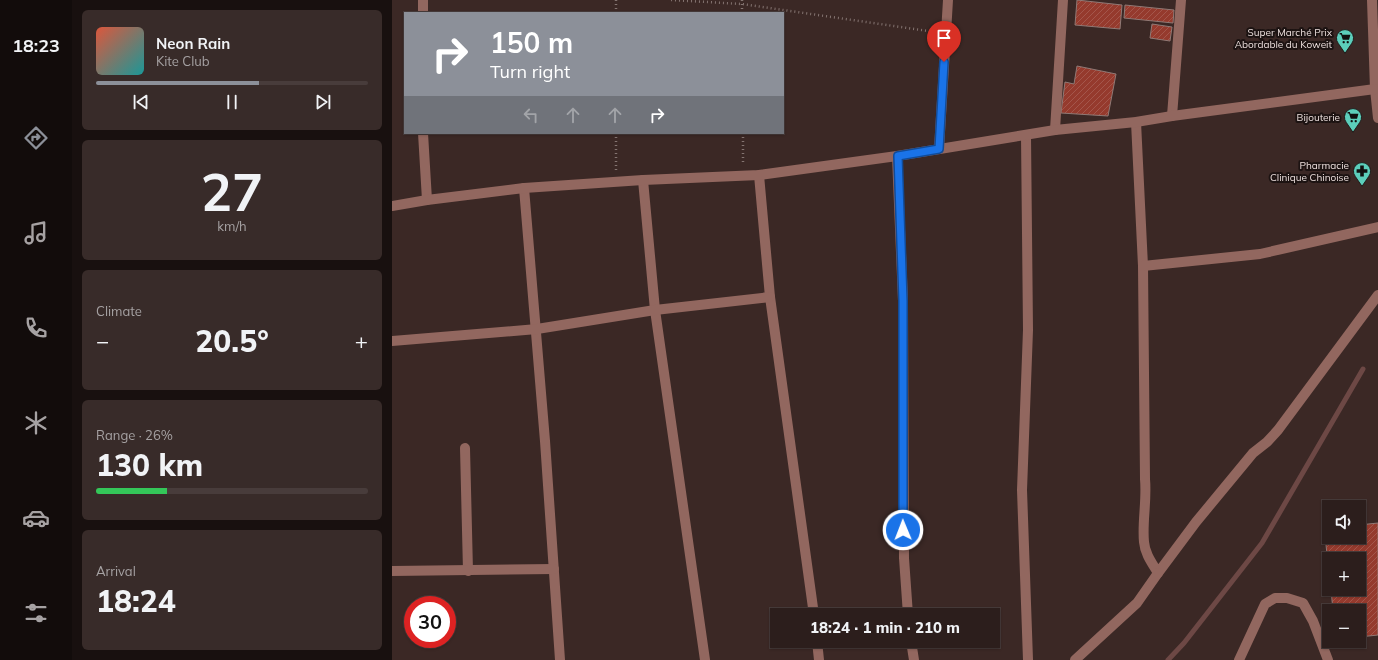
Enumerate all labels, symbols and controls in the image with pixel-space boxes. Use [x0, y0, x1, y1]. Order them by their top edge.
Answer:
pin [927, 21, 961, 62]
text: 150 m [490, 25, 573, 60]
place label: Super Marché Prix Abordable du Koweit [1235, 26, 1333, 51]
icon: arrive [933, 27, 955, 49]
icon: right [424, 28, 476, 80]
supermarket icon: Super Marché Prix Abordable du Koweit [1335, 28, 1355, 53]
text: 18:23 [12, 34, 60, 57]
text: Neon Rain [156, 34, 230, 53]
text: Kite Club [156, 53, 210, 69]
text: Turn right [490, 60, 570, 83]
icon: previous [130, 91, 152, 113]
icon: pause [221, 91, 243, 113]
icon: next [312, 91, 334, 113]
icon: left [520, 104, 542, 126]
icon: ahead [562, 104, 584, 126]
icon: ahead [604, 104, 626, 126]
icon: right [646, 104, 668, 126]
supermarket icon: Bijouterie [1343, 107, 1363, 132]
place label: Bijouterie [1297, 111, 1340, 124]
icon: directions [22, 124, 50, 152]
text: 27 [201, 159, 263, 224]
place label: Pharmacie Clinique Chinoise [1270, 159, 1349, 184]
pharmacy icon: Pharmacie Clinique Chinoise [1352, 161, 1372, 186]
text: km/h [217, 218, 247, 234]
icon: music [22, 219, 50, 247]
text: Climate [96, 303, 142, 319]
icon: phone [22, 314, 50, 342]
text: 20.5° [195, 322, 269, 360]
text: − [96, 327, 109, 355]
text: + [355, 327, 368, 355]
icon: climate [22, 409, 50, 437]
text: Range · 26% [96, 427, 173, 443]
text: 130 km [96, 446, 203, 484]
map controls [1322, 500, 1366, 648]
button: sound [1322, 500, 1366, 544]
icon: car [22, 504, 50, 532]
position arrow [882, 509, 924, 551]
button: + [1322, 552, 1366, 596]
text: Arrival [96, 563, 136, 579]
text: 18:24 [96, 582, 176, 620]
speed limit sign: 30 [404, 596, 456, 648]
icon: filters [22, 599, 50, 627]
button: − [1322, 604, 1366, 648]
text: 18:24 · 1 min · 210 m [810, 618, 960, 637]

